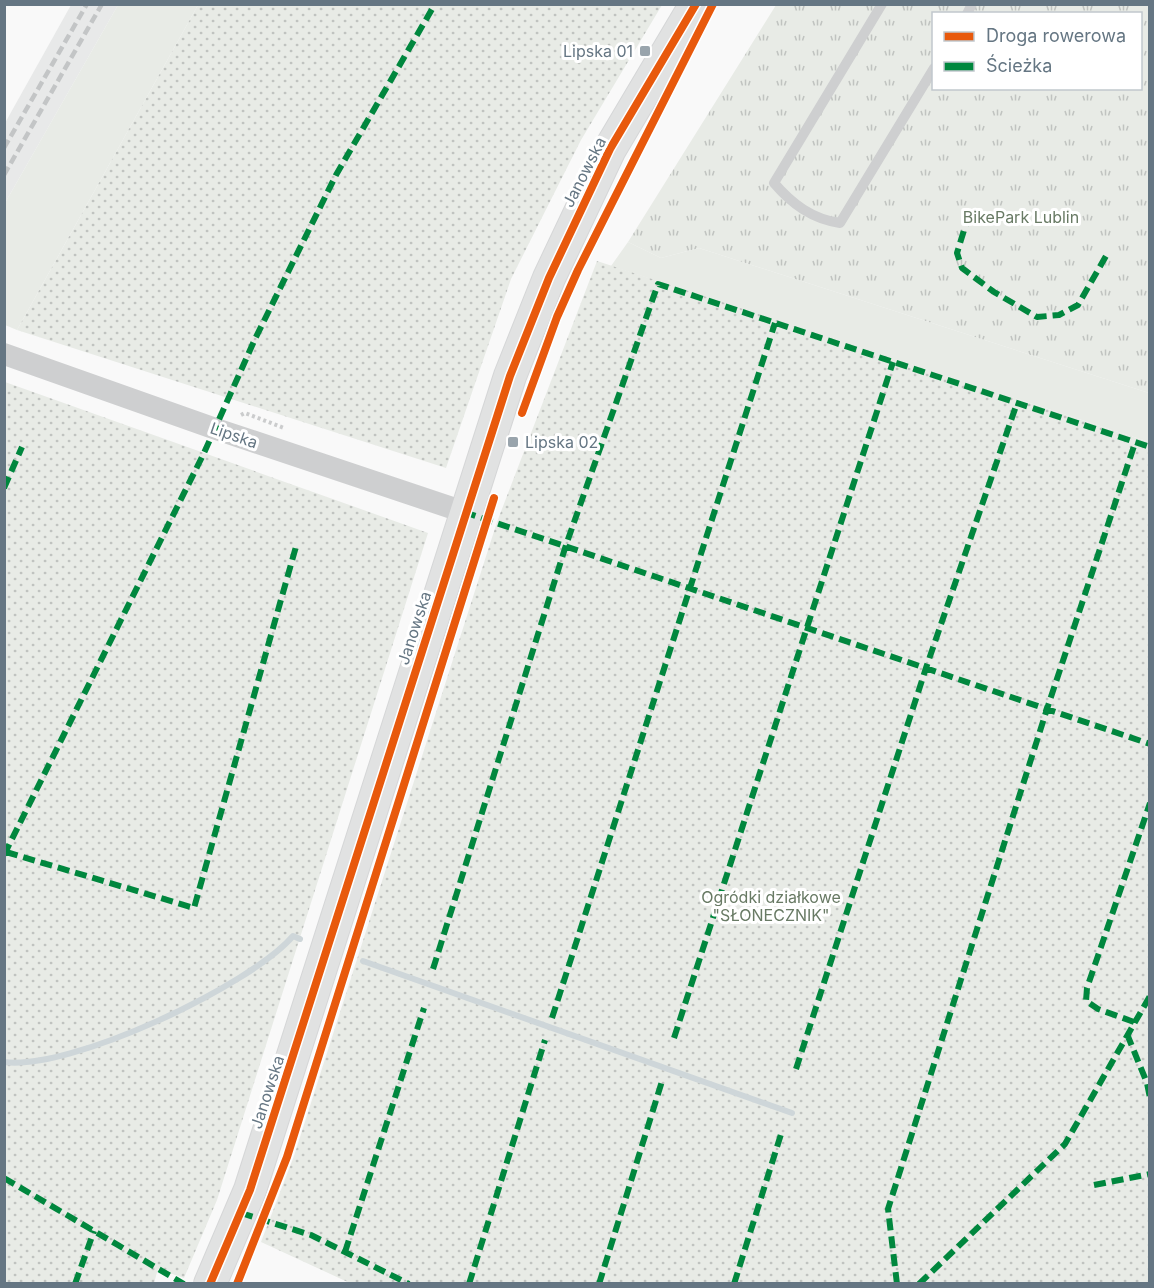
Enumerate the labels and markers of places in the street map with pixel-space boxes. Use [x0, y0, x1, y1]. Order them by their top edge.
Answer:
place label: Lipska 01 [563, 41, 633, 61]
marker: Lipska 01 [638, 44, 652, 58]
place label: Lipska 02 [525, 432, 598, 452]
marker: Lipska 02 [506, 435, 520, 449]

